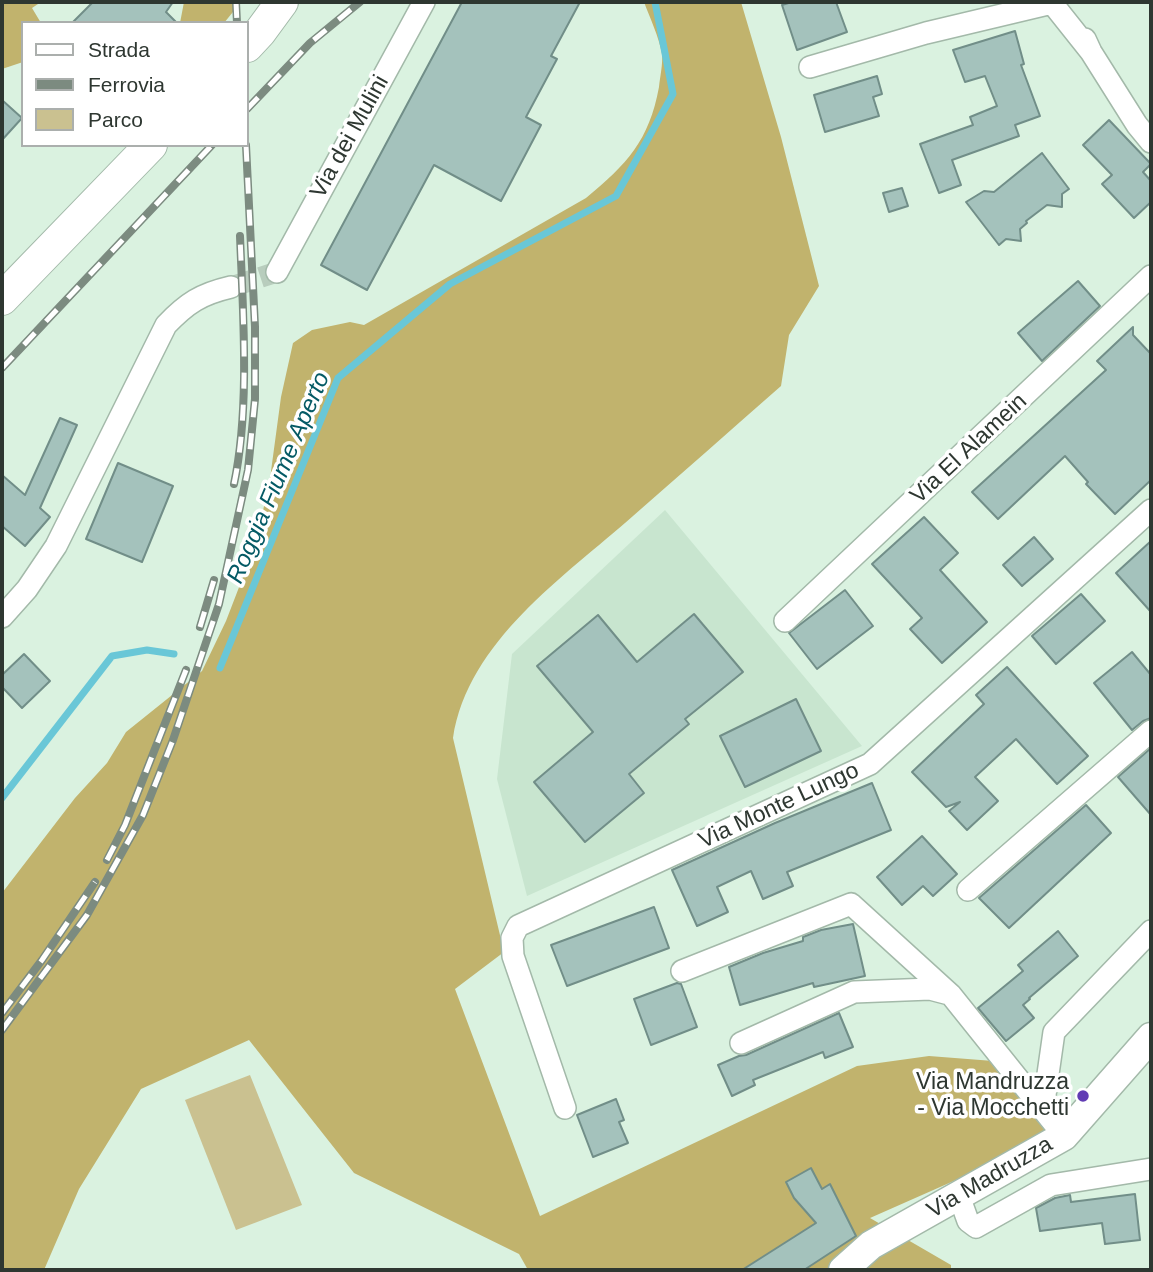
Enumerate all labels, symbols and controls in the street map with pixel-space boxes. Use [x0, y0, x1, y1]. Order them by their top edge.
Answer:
legend [21, 21, 248, 147]
text: Strada [88, 38, 150, 61]
street label: Via dei Mulini [305, 71, 395, 203]
text: Ferrovia [88, 73, 165, 96]
text: Parco [88, 108, 143, 131]
water label: Roggia Fiume Aperto [221, 368, 337, 588]
street label: Via El Alamein [905, 388, 1033, 510]
street label: Via Monte Lungo [695, 757, 863, 855]
place label: Via Mandruzza - Via Mocchetti [916, 1069, 1069, 1123]
marker: Via Mandruzza - Via Mocchetti [1075, 1088, 1091, 1104]
street label: Via Madruzza [922, 1131, 1058, 1225]

